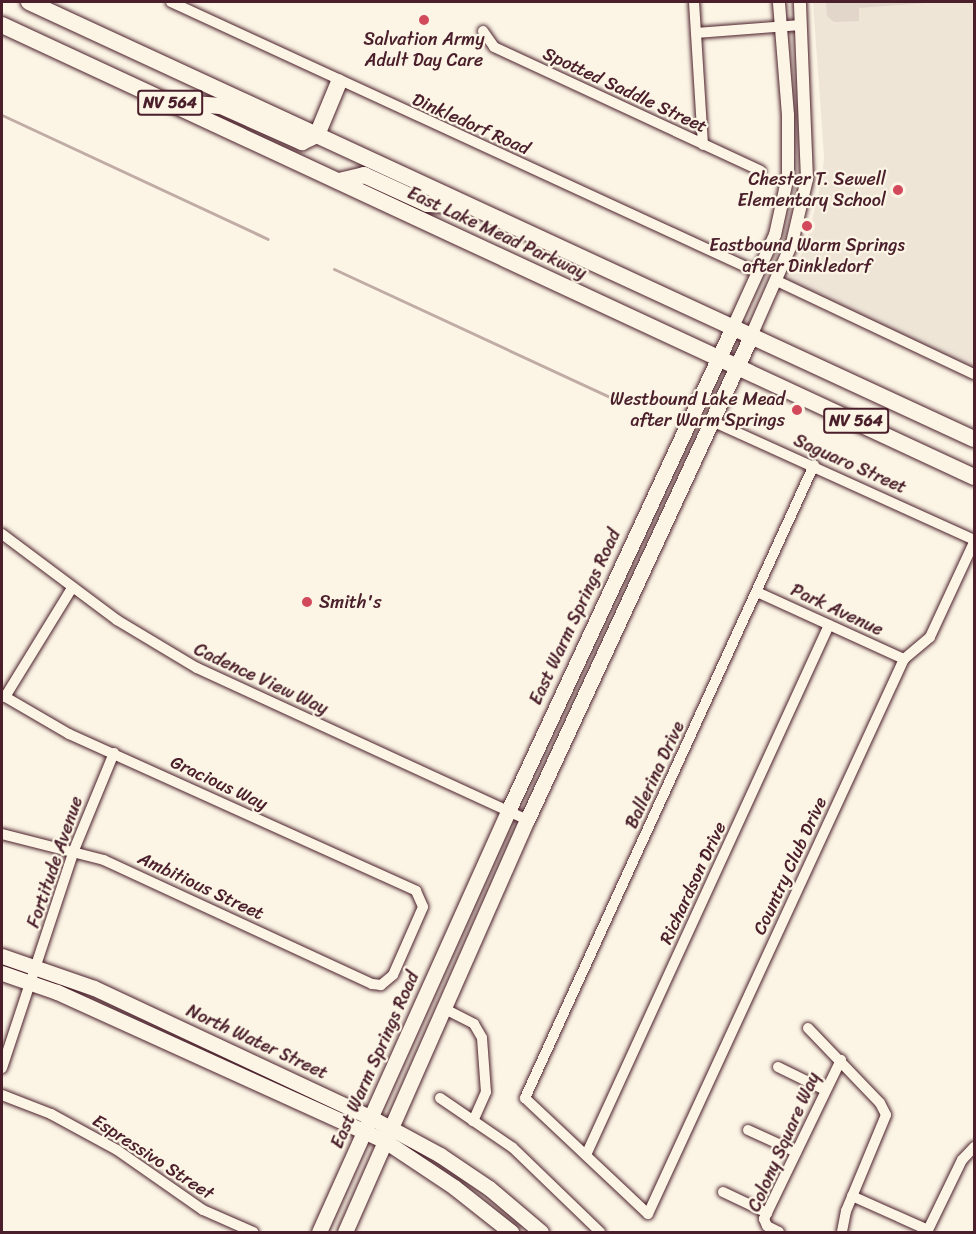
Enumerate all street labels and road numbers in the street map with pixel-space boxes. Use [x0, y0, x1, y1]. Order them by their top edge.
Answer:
street label: Spotted Saddle Street [539, 42, 711, 138]
street label: Dinkledorf Road [409, 88, 533, 160]
road number: NV 564 [137, 90, 203, 116]
street label: East Lake Mead Parkway [404, 182, 590, 284]
road number: NV 564 [823, 408, 889, 434]
street label: Saguaro Street [790, 429, 910, 499]
street label: East Warm Springs Road [525, 525, 625, 709]
street label: Park Avenue [788, 579, 886, 641]
street label: Cadence View Way [191, 639, 331, 719]
street label: Ballerina Drive [621, 718, 689, 832]
street label: Gracious Way [167, 751, 271, 815]
street label: Country Club Drive [749, 793, 831, 939]
street label: Fortitude Avenue [22, 794, 88, 930]
street label: Richardson Drive [655, 818, 731, 948]
street label: Ambitious Street [135, 847, 267, 925]
street label: East Warm Springs Road [326, 968, 424, 1152]
street label: North Water Street [182, 999, 332, 1085]
street label: Colony Square Way [744, 1069, 824, 1215]
street label: Espressivo Street [88, 1110, 218, 1204]

